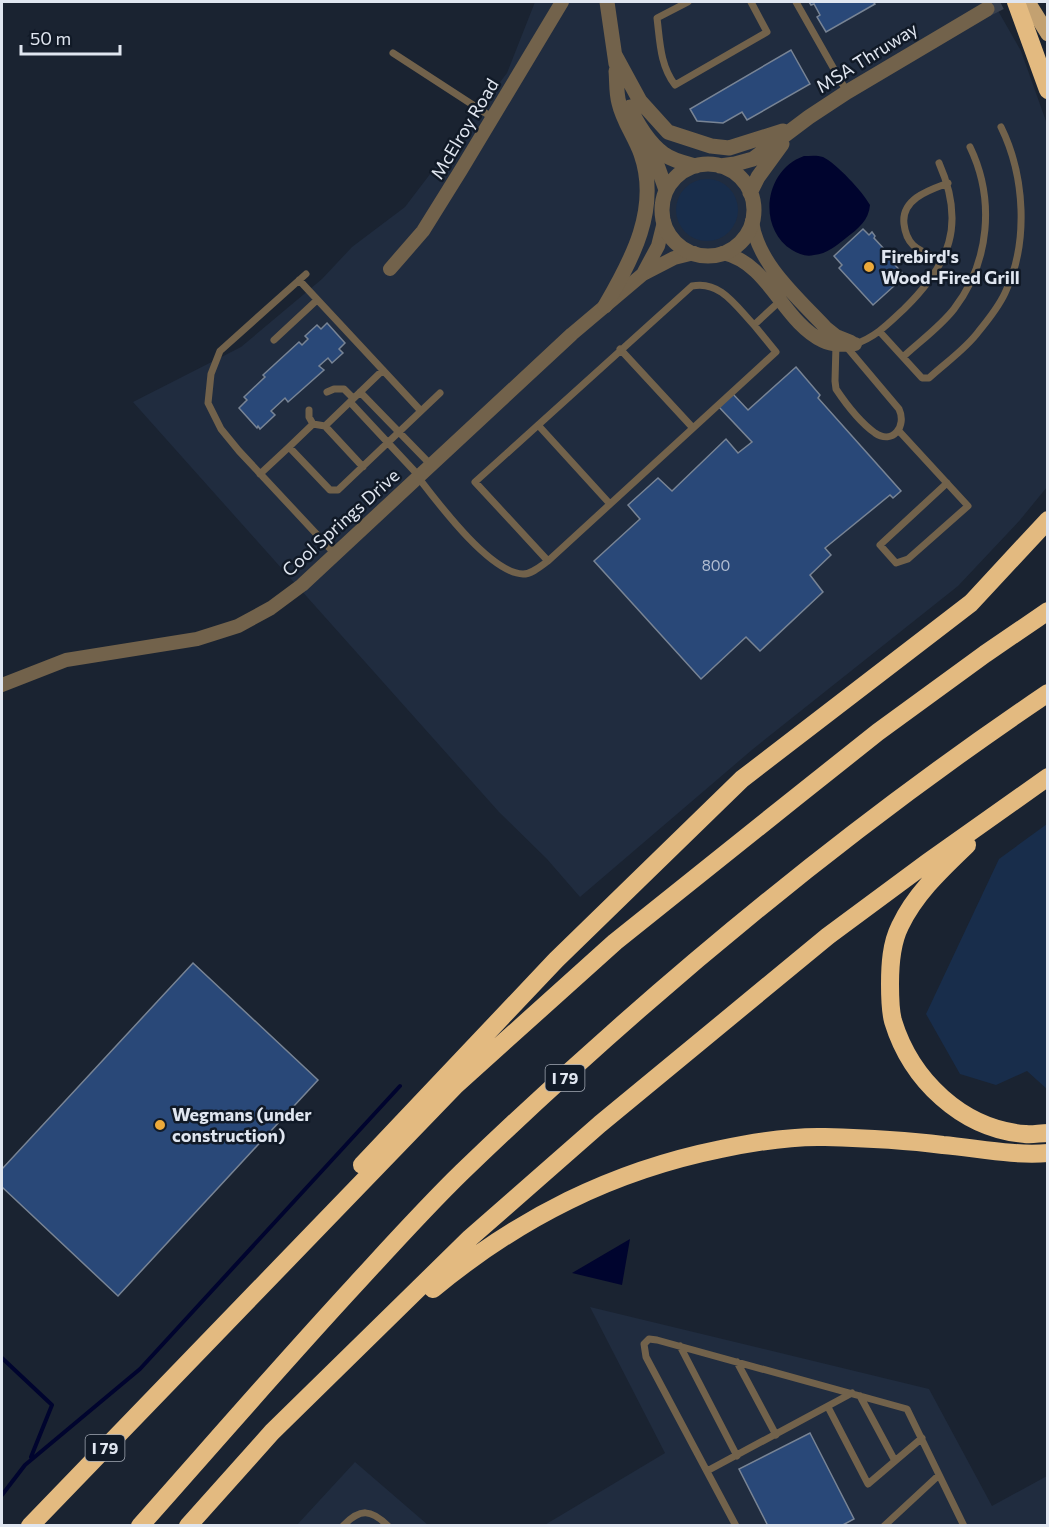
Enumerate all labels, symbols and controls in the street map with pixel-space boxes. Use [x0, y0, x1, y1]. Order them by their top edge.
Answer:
street label: MSA Thruway [812, 17, 921, 97]
scale bar [21, 18, 120, 56]
text: 50 m [30, 27, 71, 49]
street label: McElroy Road [425, 74, 503, 183]
place label: Firebird's Wood-Fired Grill [881, 245, 1020, 288]
marker: Firebird's Wood-Fired Grill [862, 260, 876, 274]
street label: Cool Springs Drive [277, 464, 403, 581]
house number: 800 [702, 556, 730, 574]
road number: I 79 [546, 1065, 584, 1091]
place label: Wegmans (under construction) [172, 1103, 312, 1146]
marker: Wegmans (under construction) [153, 1118, 167, 1132]
road number: I 79 [86, 1435, 124, 1461]

